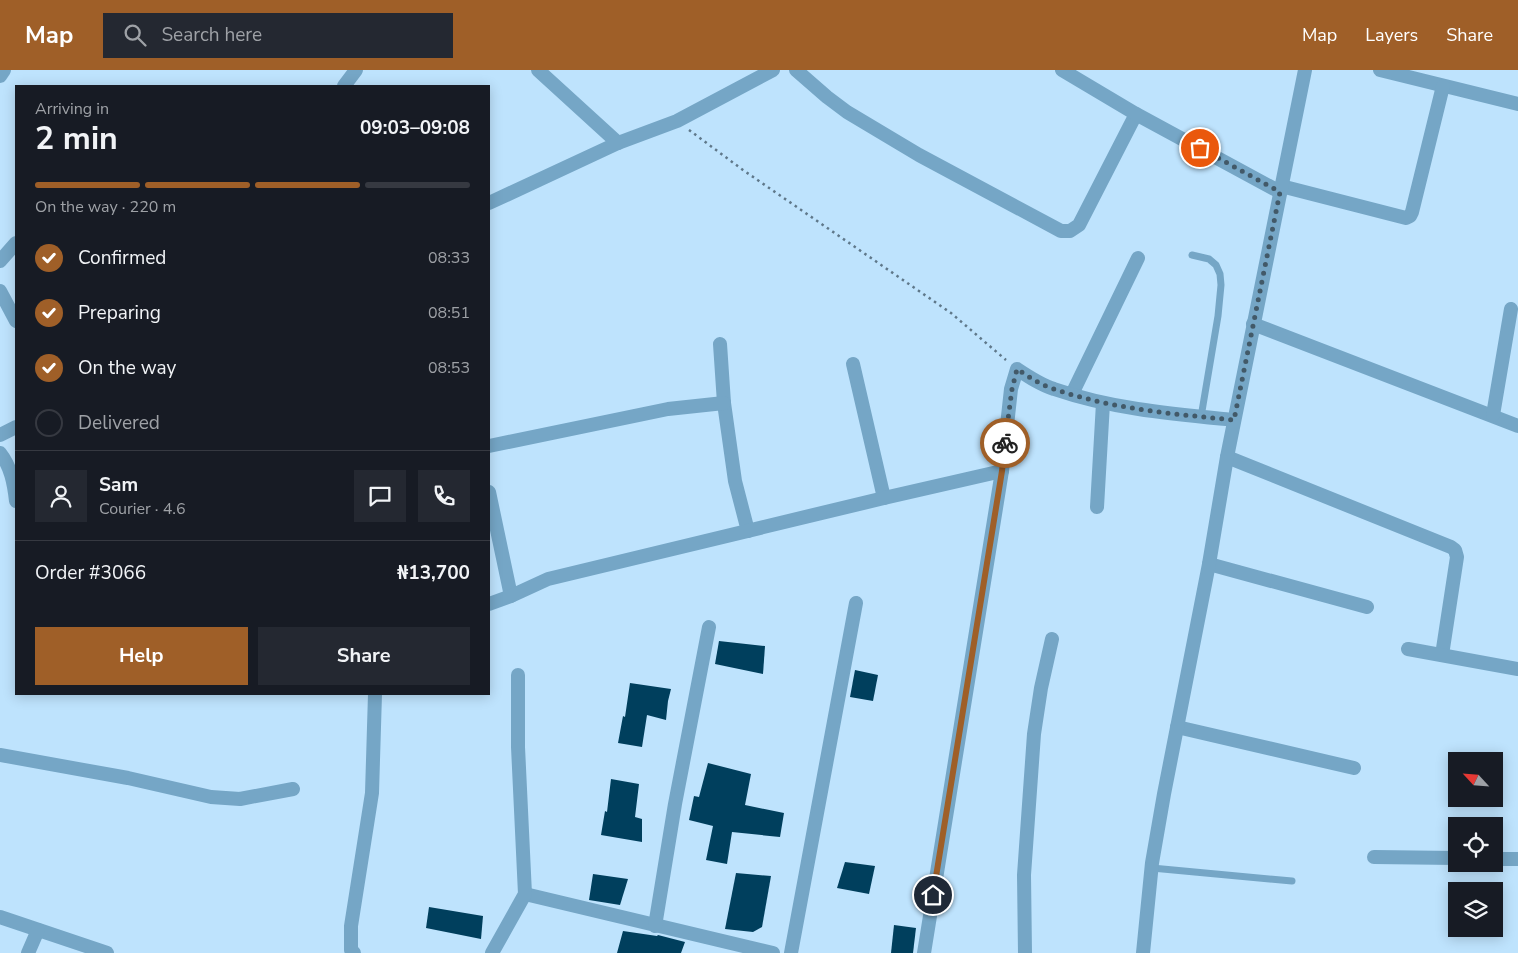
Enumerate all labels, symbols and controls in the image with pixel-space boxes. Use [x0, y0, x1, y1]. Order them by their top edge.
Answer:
search box [103, 13, 453, 58]
text: Map [25, 19, 73, 51]
icon: search [121, 21, 149, 49]
text: Search here [161, 22, 262, 48]
text: Map [1302, 23, 1337, 47]
text: Layers [1365, 23, 1418, 47]
text: Share [1446, 23, 1493, 47]
text: Arriving in [35, 98, 109, 120]
text: 09:03–09:08 [360, 115, 470, 141]
text: 2 min [35, 117, 118, 160]
pin [1179, 127, 1221, 169]
icon: bag [1186, 134, 1214, 162]
text: On the way · 220 m [35, 196, 176, 218]
icon: check [35, 244, 63, 272]
text: Confirmed [78, 245, 166, 271]
text: 08:33 [428, 247, 470, 269]
icon: check [35, 299, 63, 327]
text: Preparing [78, 300, 161, 326]
text: 08:51 [428, 302, 470, 324]
icon: check [35, 354, 63, 382]
text: On the way [78, 355, 176, 381]
text: 08:53 [428, 357, 470, 379]
text: Delivered [78, 410, 160, 436]
courier [980, 418, 1030, 468]
icon: bike [991, 429, 1019, 457]
button: person [35, 470, 87, 522]
button: chat [354, 470, 406, 522]
button: phone [418, 470, 470, 522]
text: Sam [99, 472, 138, 498]
text: Courier · 4.6 [99, 498, 185, 520]
text: Order #3066 [35, 560, 146, 586]
text: ₦13,700 [397, 560, 470, 586]
button: Help [35, 627, 248, 685]
button: Share [258, 627, 470, 685]
north arrow [1448, 752, 1502, 808]
map controls [1448, 752, 1503, 937]
button: locate [1448, 817, 1503, 872]
pin [912, 874, 954, 916]
icon: home [919, 881, 947, 909]
button: layers [1448, 882, 1503, 937]

